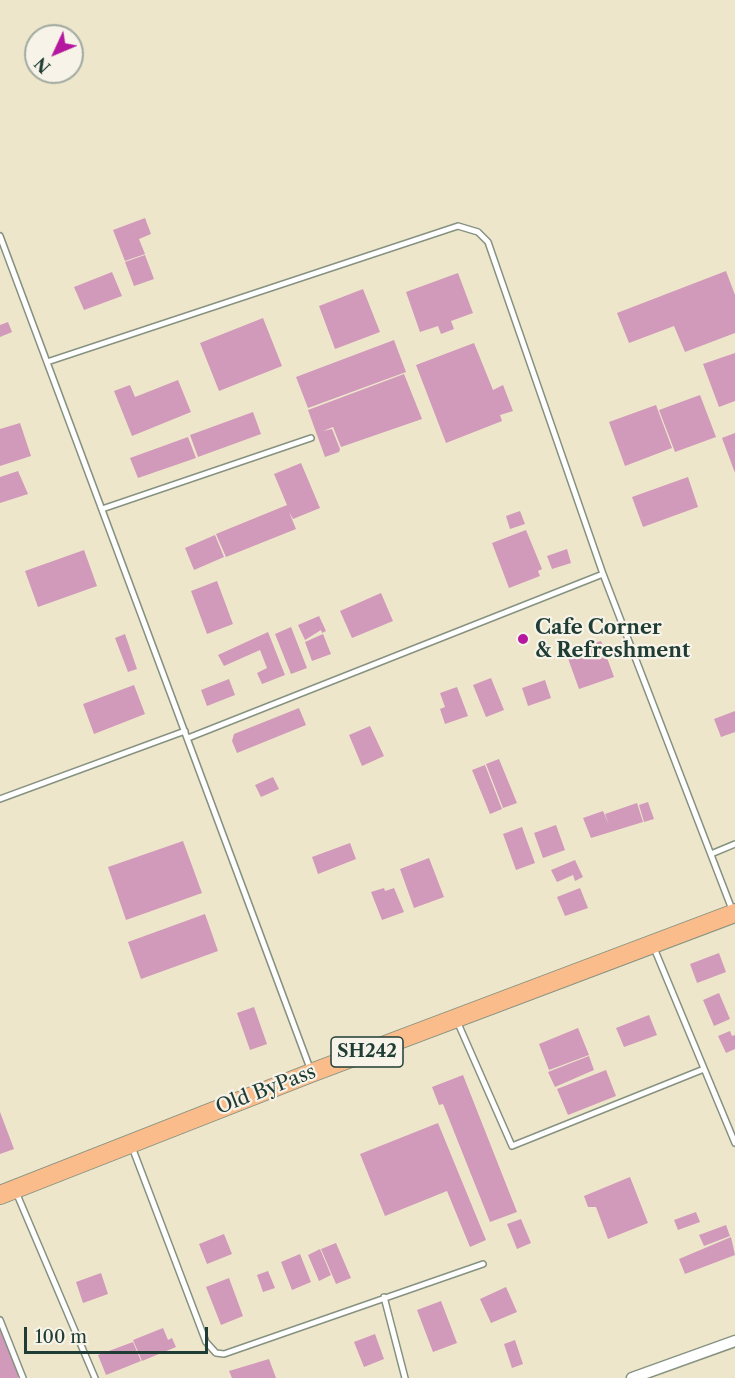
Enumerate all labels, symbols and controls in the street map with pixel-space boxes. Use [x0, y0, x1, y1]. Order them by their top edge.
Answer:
north arrow [24, 24, 84, 84]
text: N [30, 53, 55, 77]
place label: Cafe Corner & Refreshment [535, 616, 690, 663]
marker: Cafe Corner & Refreshment [516, 632, 530, 646]
road number: SH242 [331, 1037, 403, 1067]
street label: Old ByPass [213, 1060, 319, 1120]
scale bar [27, 1315, 212, 1353]
text: 100 m [35, 1326, 87, 1348]

